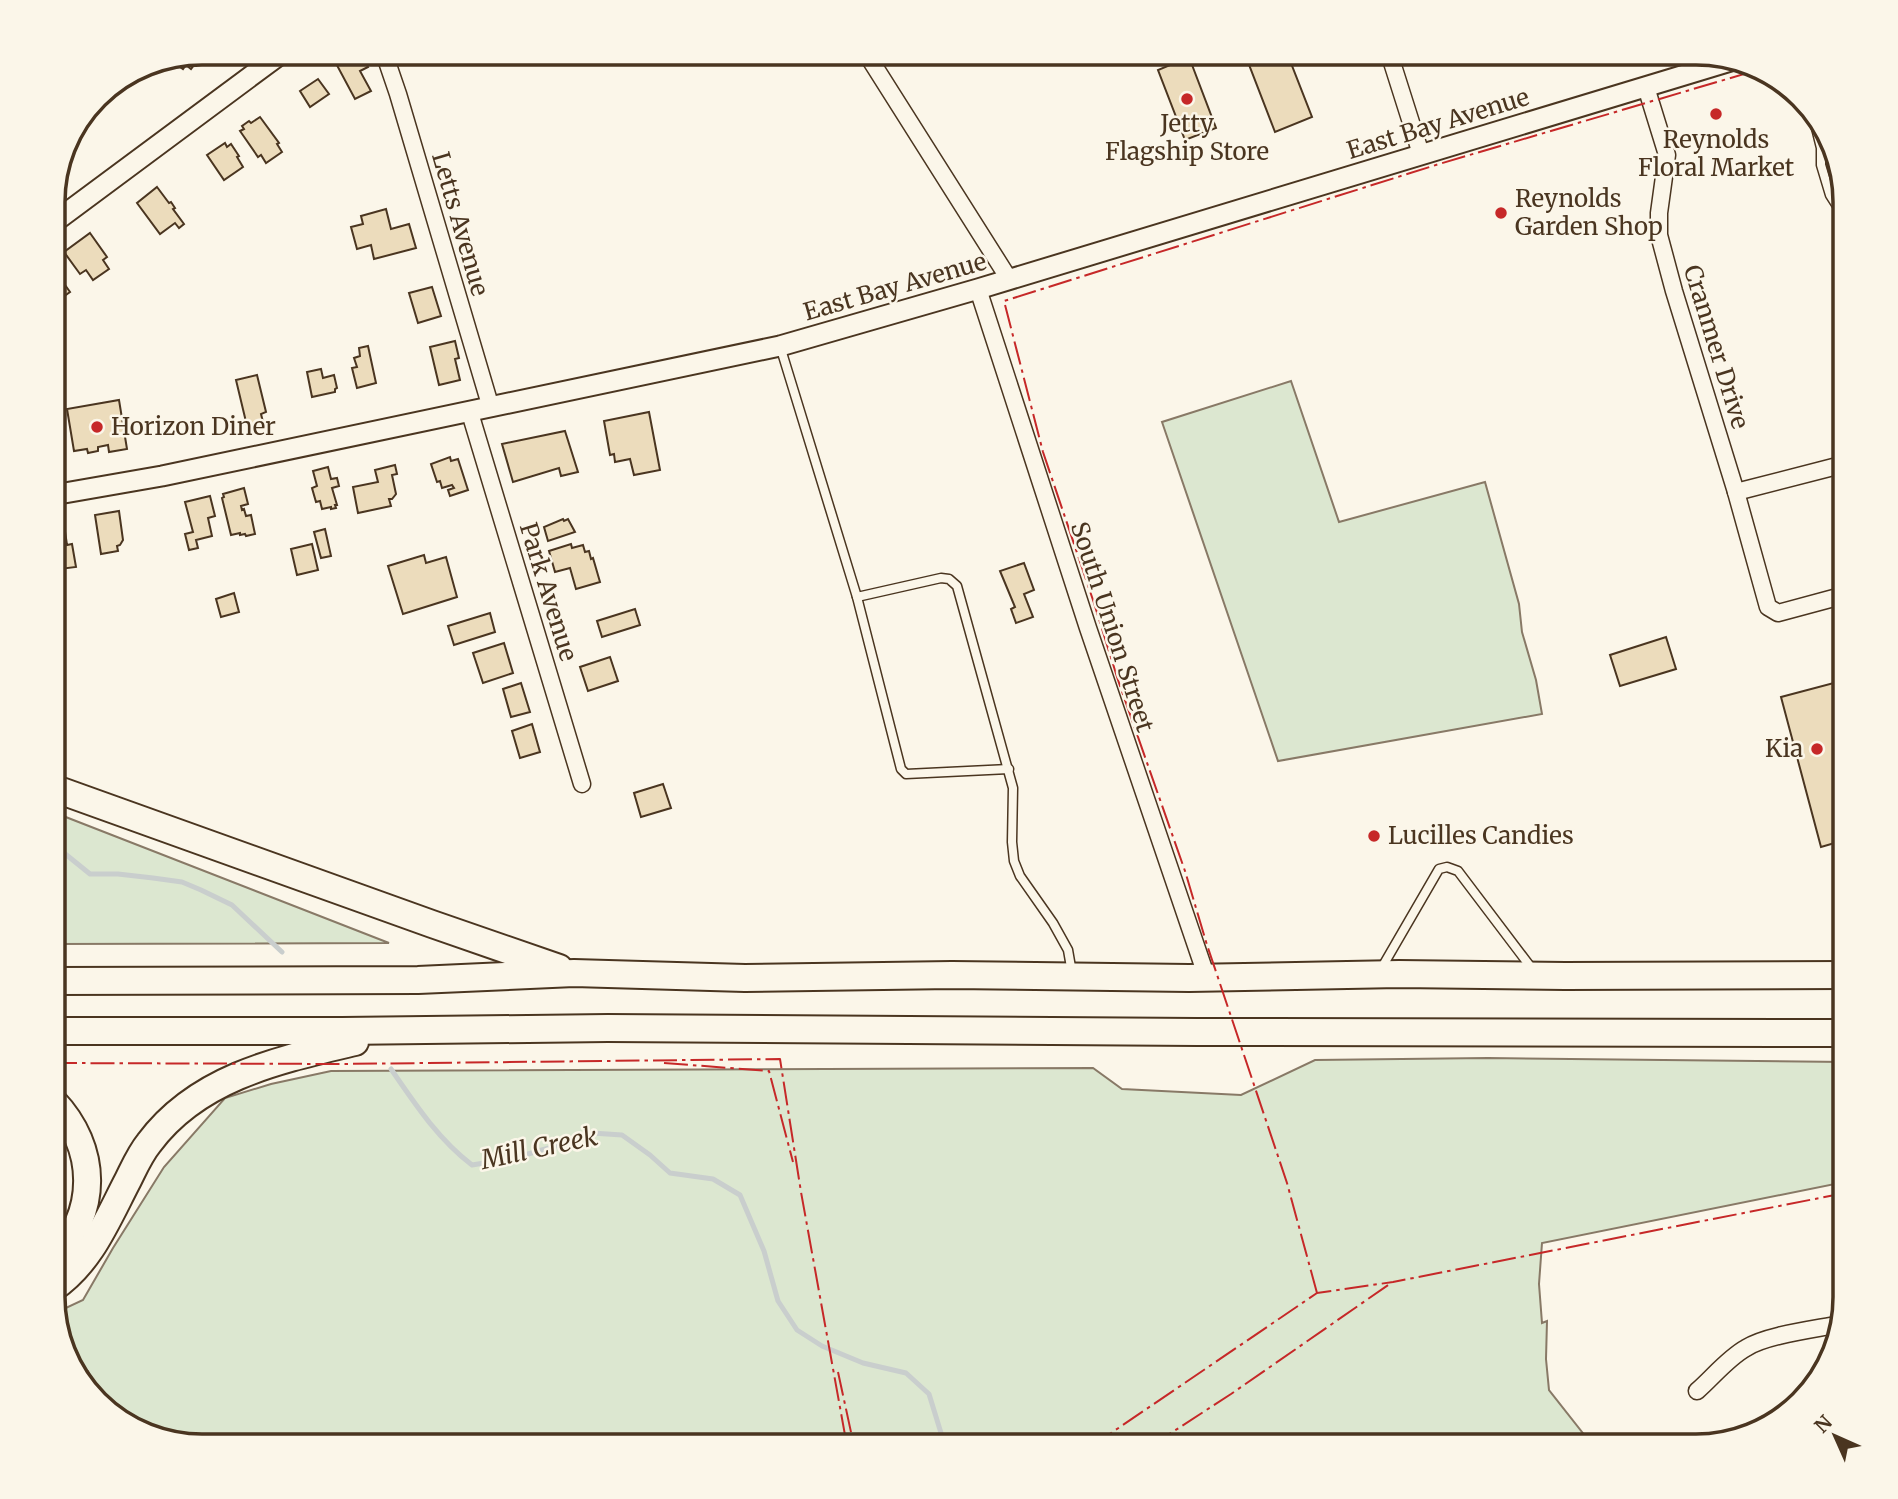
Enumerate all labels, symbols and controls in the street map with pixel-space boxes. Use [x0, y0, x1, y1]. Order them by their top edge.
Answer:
street label: East Bay Avenue [1343, 81, 1533, 166]
marker: Jetty Flagship Store [1179, 91, 1195, 107]
marker: Reynolds Floral Market [1708, 106, 1724, 122]
place label: Jetty Flagship Store [1105, 108, 1269, 167]
place label: Reynolds Floral Market [1638, 124, 1795, 183]
street label: Letts Avenue [425, 148, 496, 299]
place label: Reynolds Garden Shop [1515, 183, 1663, 242]
marker: Reynolds Garden Shop [1493, 205, 1509, 221]
street label: East Bay Avenue [800, 246, 990, 327]
street label: Cranmer Drive [1677, 261, 1756, 433]
place label: Horizon Diner [111, 411, 276, 442]
marker: Horizon Diner [89, 419, 105, 435]
street label: South Union Street [1064, 518, 1161, 736]
street label: Park Avenue [513, 519, 584, 665]
place label: Kia [1765, 733, 1803, 764]
marker: Kia [1809, 741, 1825, 757]
place label: Lucilles Candies [1388, 820, 1574, 851]
marker: Lucilles Candies [1366, 828, 1382, 844]
water label: Mill Creek [477, 1119, 600, 1176]
north arrow [1800, 1401, 1870, 1471]
text: N [1809, 1410, 1837, 1438]

